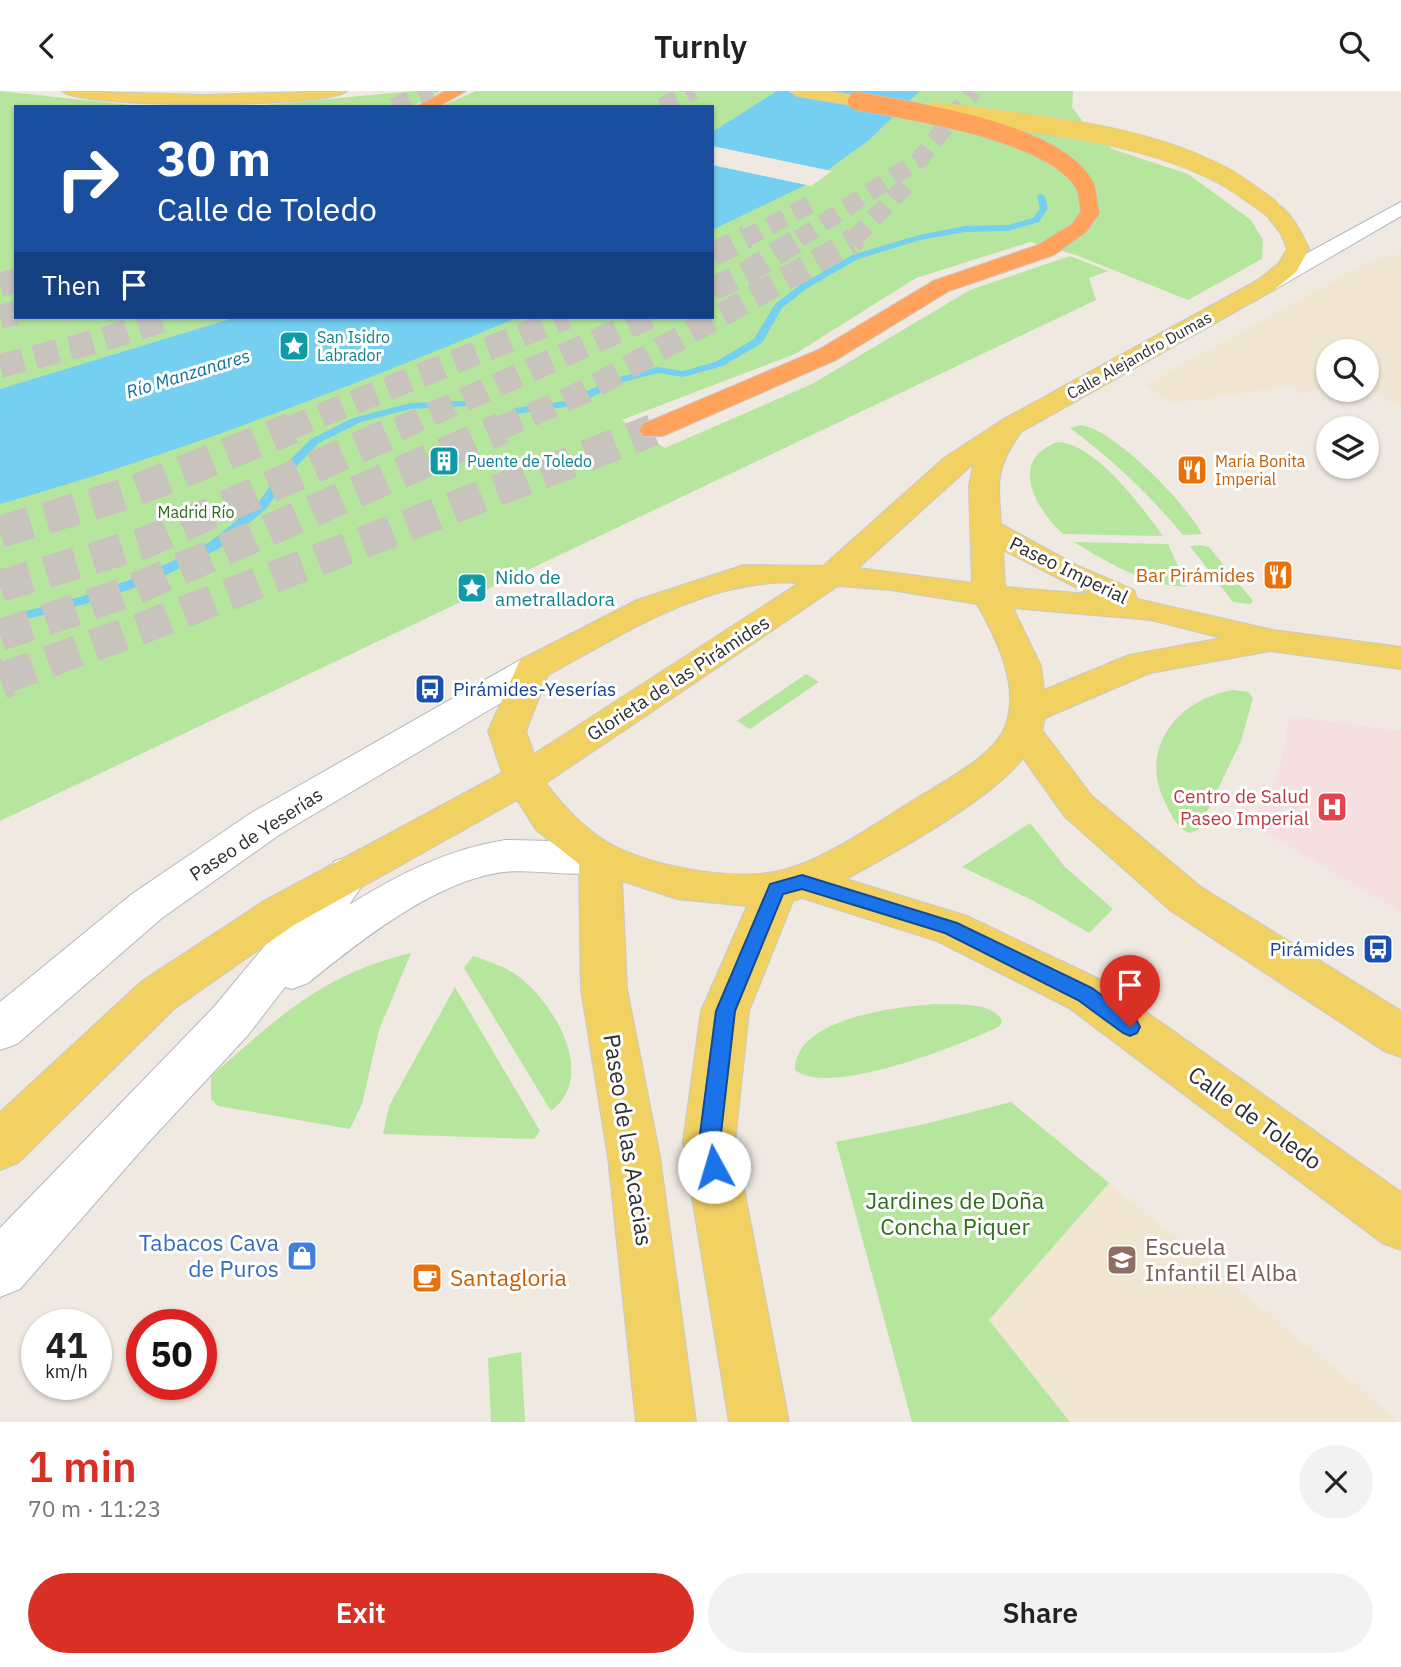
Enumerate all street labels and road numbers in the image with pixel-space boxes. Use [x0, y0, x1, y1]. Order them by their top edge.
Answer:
street label: Calle Alejandro Dumas [1063, 307, 1215, 403]
street label: Paseo Imperial [1006, 531, 1132, 609]
street label: Glorieta de las Pirámides [582, 610, 774, 746]
street label: Paseo de Yeserías [185, 782, 327, 886]
street label: Paseo de las Acacias [597, 1032, 661, 1248]
street label: Calle de Toledo [1183, 1059, 1328, 1176]

